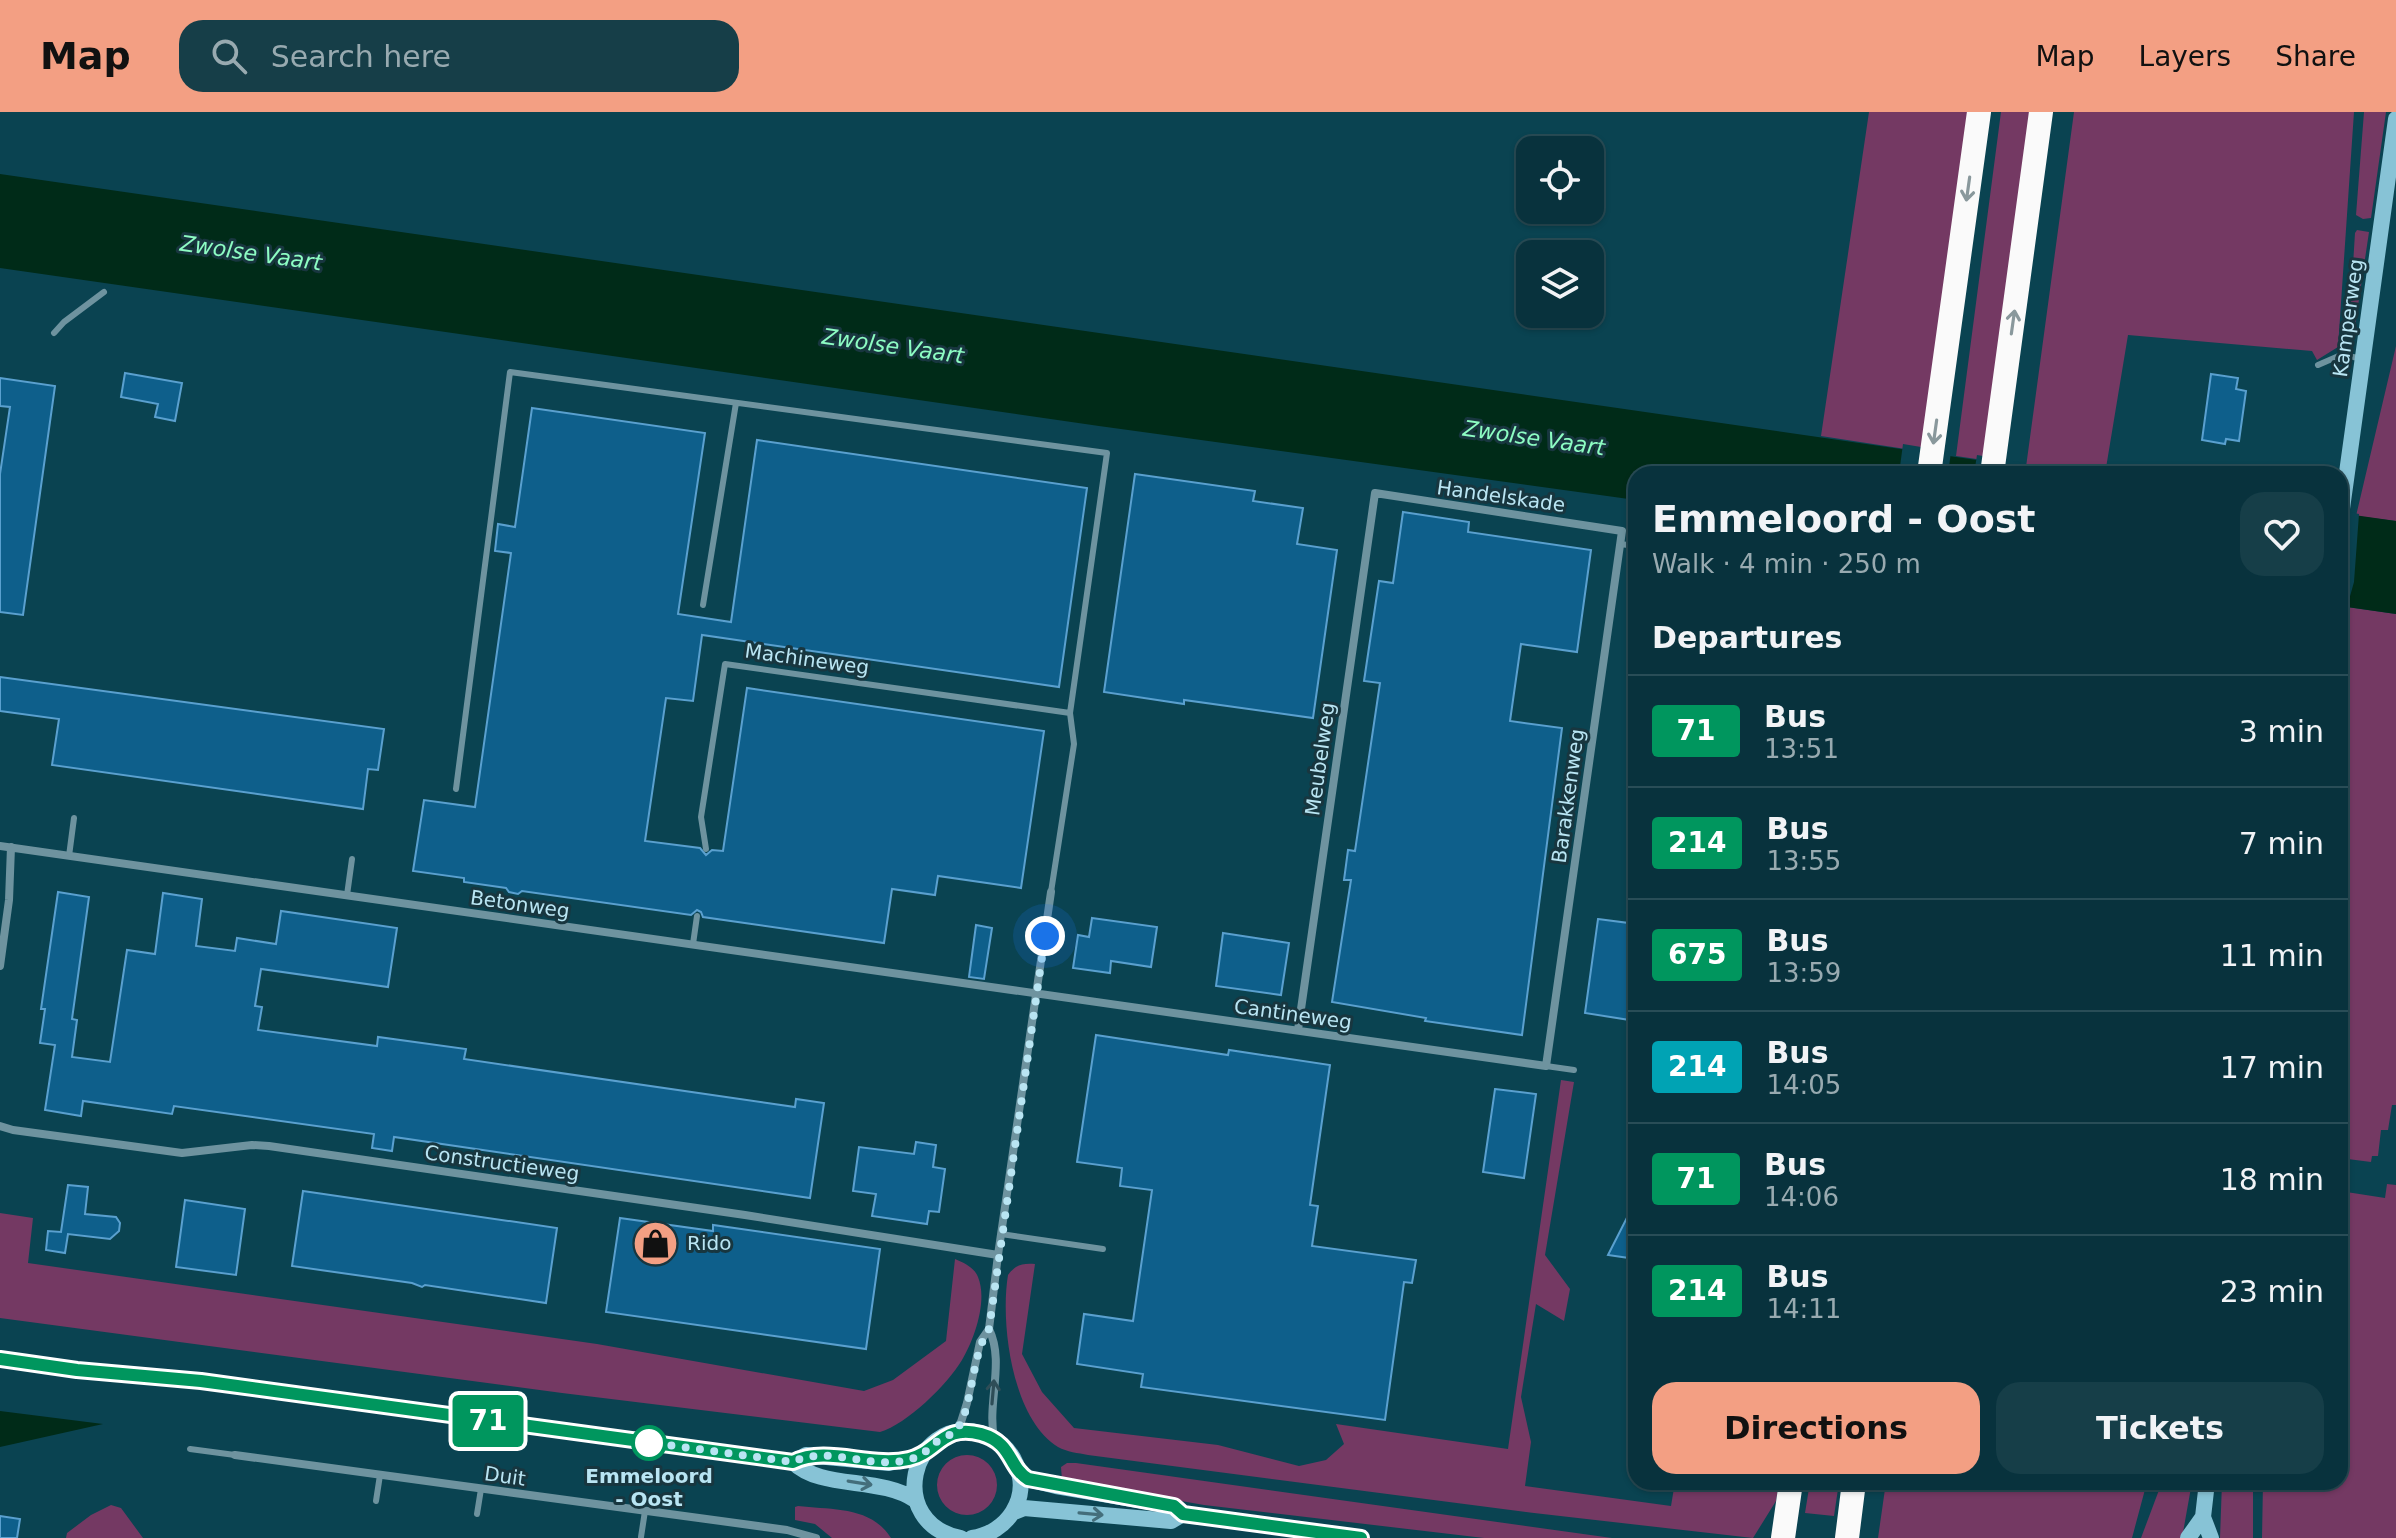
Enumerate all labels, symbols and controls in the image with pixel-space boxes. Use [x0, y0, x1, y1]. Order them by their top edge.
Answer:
search box [179, 20, 739, 92]
text: Map [40, 34, 131, 78]
icon: search [207, 34, 251, 78]
text: Search here [271, 39, 451, 74]
text: Map [2035, 40, 2095, 73]
text: Layers [2139, 40, 2231, 73]
text: Share [2275, 40, 2356, 73]
map controls [1516, 136, 1604, 328]
button: locate [1516, 136, 1604, 224]
one-way arrow [1960, 176, 1975, 201]
water label: Zwolse Vaart [178, 231, 325, 276]
button: layers [1516, 240, 1604, 328]
street label: Kamperweg [2328, 257, 2368, 379]
one-way arrow [2005, 309, 2020, 336]
water label: Zwolse Vaart [820, 324, 967, 369]
water label: Zwolse Vaart [1461, 416, 1608, 461]
one-way arrow [1927, 419, 1942, 444]
street label: Handelskade [1435, 475, 1567, 517]
button: heart [2240, 492, 2324, 576]
text: Emmeloord - Oost [1652, 497, 2036, 541]
text: Walk · 4 min · 250 m [1652, 549, 1921, 579]
text: Departures [1652, 620, 1842, 655]
street label: Machineweg [743, 638, 871, 680]
text: Bus [1764, 699, 1826, 734]
street label: Meubelweg [1300, 701, 1340, 817]
text: 71 [1677, 714, 1715, 747]
text: 3 min [2239, 714, 2324, 749]
street label: Barakkenweg [1547, 727, 1589, 865]
text: 13:51 [1764, 734, 1839, 764]
text: Bus [1766, 811, 1829, 846]
text: 214 [1668, 826, 1726, 859]
text: 7 min [2239, 826, 2324, 861]
text: 13:55 [1766, 846, 1841, 876]
street label: Betonweg [469, 885, 571, 923]
your location [1025, 916, 1065, 956]
text: Bus [1766, 923, 1829, 958]
text: 675 [1668, 938, 1726, 971]
text: 11 min [2220, 938, 2324, 973]
text: 13:59 [1766, 958, 1841, 988]
street label: Cantineweg [1233, 994, 1353, 1034]
text: Bus [1766, 1035, 1829, 1070]
text: 214 [1668, 1050, 1726, 1083]
text: 17 min [2220, 1050, 2324, 1085]
text: 14:05 [1766, 1070, 1841, 1100]
street label: Constructieweg [423, 1140, 581, 1186]
text: Bus [1764, 1147, 1826, 1182]
text: 71 [1677, 1162, 1715, 1195]
text: 18 min [2220, 1162, 2324, 1197]
text: 14:06 [1764, 1182, 1839, 1212]
shop icon: Rido [632, 1219, 680, 1267]
place label: Rido [687, 1231, 731, 1255]
text: Bus [1766, 1259, 1829, 1294]
text: 214 [1668, 1274, 1726, 1307]
text: 23 min [2220, 1274, 2324, 1309]
text: 14:11 [1766, 1294, 1841, 1324]
one-way arrow [986, 1379, 1001, 1406]
button: Directions [1652, 1382, 1980, 1474]
button: Tickets [1996, 1382, 2324, 1474]
line badge: 71 [452, 1395, 524, 1447]
text: 71 [469, 1404, 507, 1437]
marker: Emmeloord - Oost [632, 1426, 666, 1460]
street label: Duit [483, 1461, 527, 1491]
place label: Emmeloord - Oost [585, 1464, 713, 1511]
one-way arrow [847, 1476, 873, 1491]
one-way arrow [1077, 1507, 1104, 1522]

